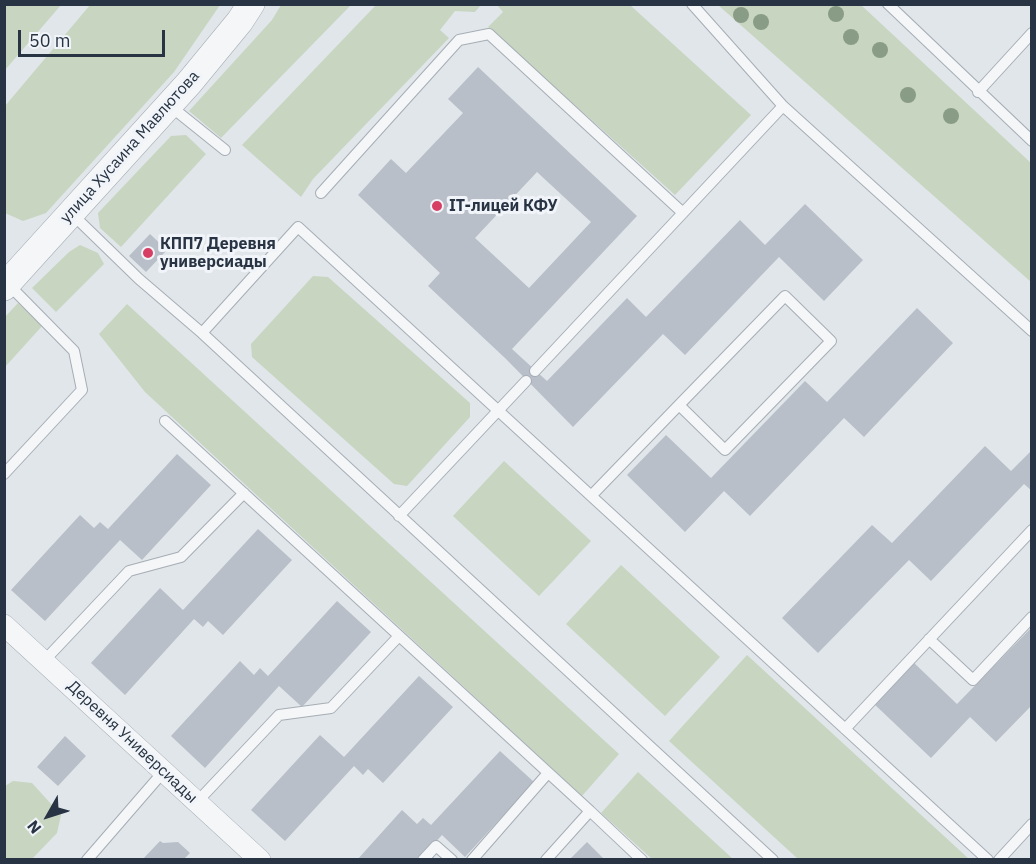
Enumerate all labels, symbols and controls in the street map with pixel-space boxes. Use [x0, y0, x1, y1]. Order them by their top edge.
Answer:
scale bar [21, 18, 168, 56]
text: 50 m [29, 29, 71, 52]
street label: улица Хусаина Мавлютова [56, 67, 204, 227]
place label: IT-лицей КФУ [449, 196, 557, 216]
marker: IT-лицей КФУ [430, 199, 444, 213]
place label: КПП7 Деревня универсиады [160, 234, 276, 272]
marker: КПП7 Деревня универсиады [141, 246, 155, 260]
street label: Деревня Универсиады [63, 677, 201, 807]
north arrow [18, 786, 78, 846]
text: N [23, 817, 45, 838]

